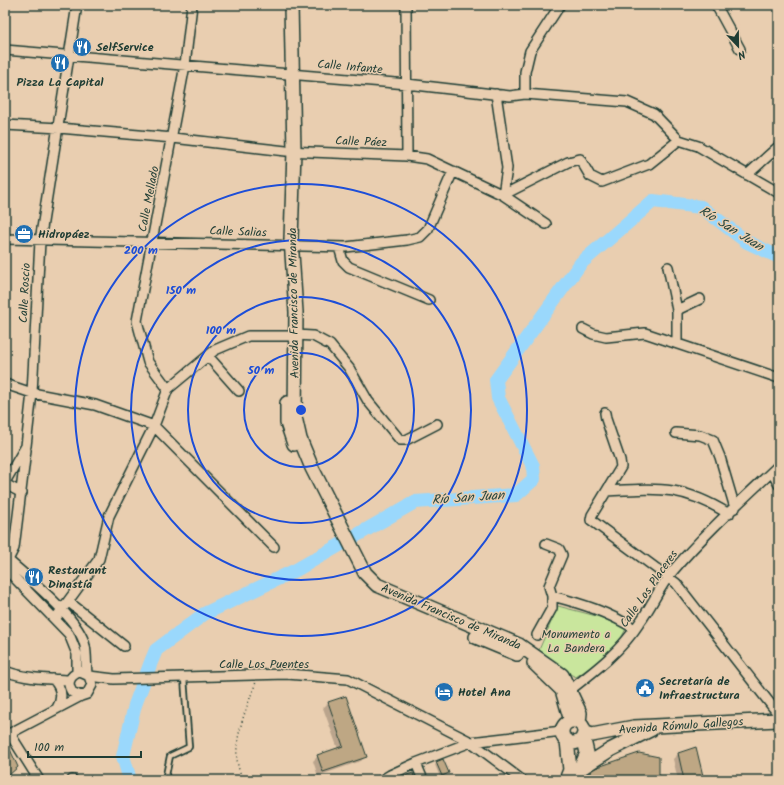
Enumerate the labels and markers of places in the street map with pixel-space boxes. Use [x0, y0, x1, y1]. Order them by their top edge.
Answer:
restaurant icon: SelfService [71, 36, 93, 58]
place label: SelfService [96, 38, 154, 57]
restaurant icon: Pizza La Capital [49, 52, 71, 74]
place label: Pizza La Capital [16, 73, 104, 92]
office icon: Hidropáez [13, 223, 35, 245]
place label: Hidropáez [38, 225, 90, 244]
centre of rings [294, 403, 308, 417]
place label: Restaurant Dinastía [48, 561, 107, 594]
restaurant icon: Restaurant Dinastía [23, 566, 45, 588]
place label: Secretaría de Infraestructura [659, 672, 740, 705]
public building icon: Secretaría de Infraestructura [634, 677, 656, 699]
hotel icon: Hotel Ana [433, 681, 455, 703]
place label: Hotel Ana [458, 683, 511, 702]

